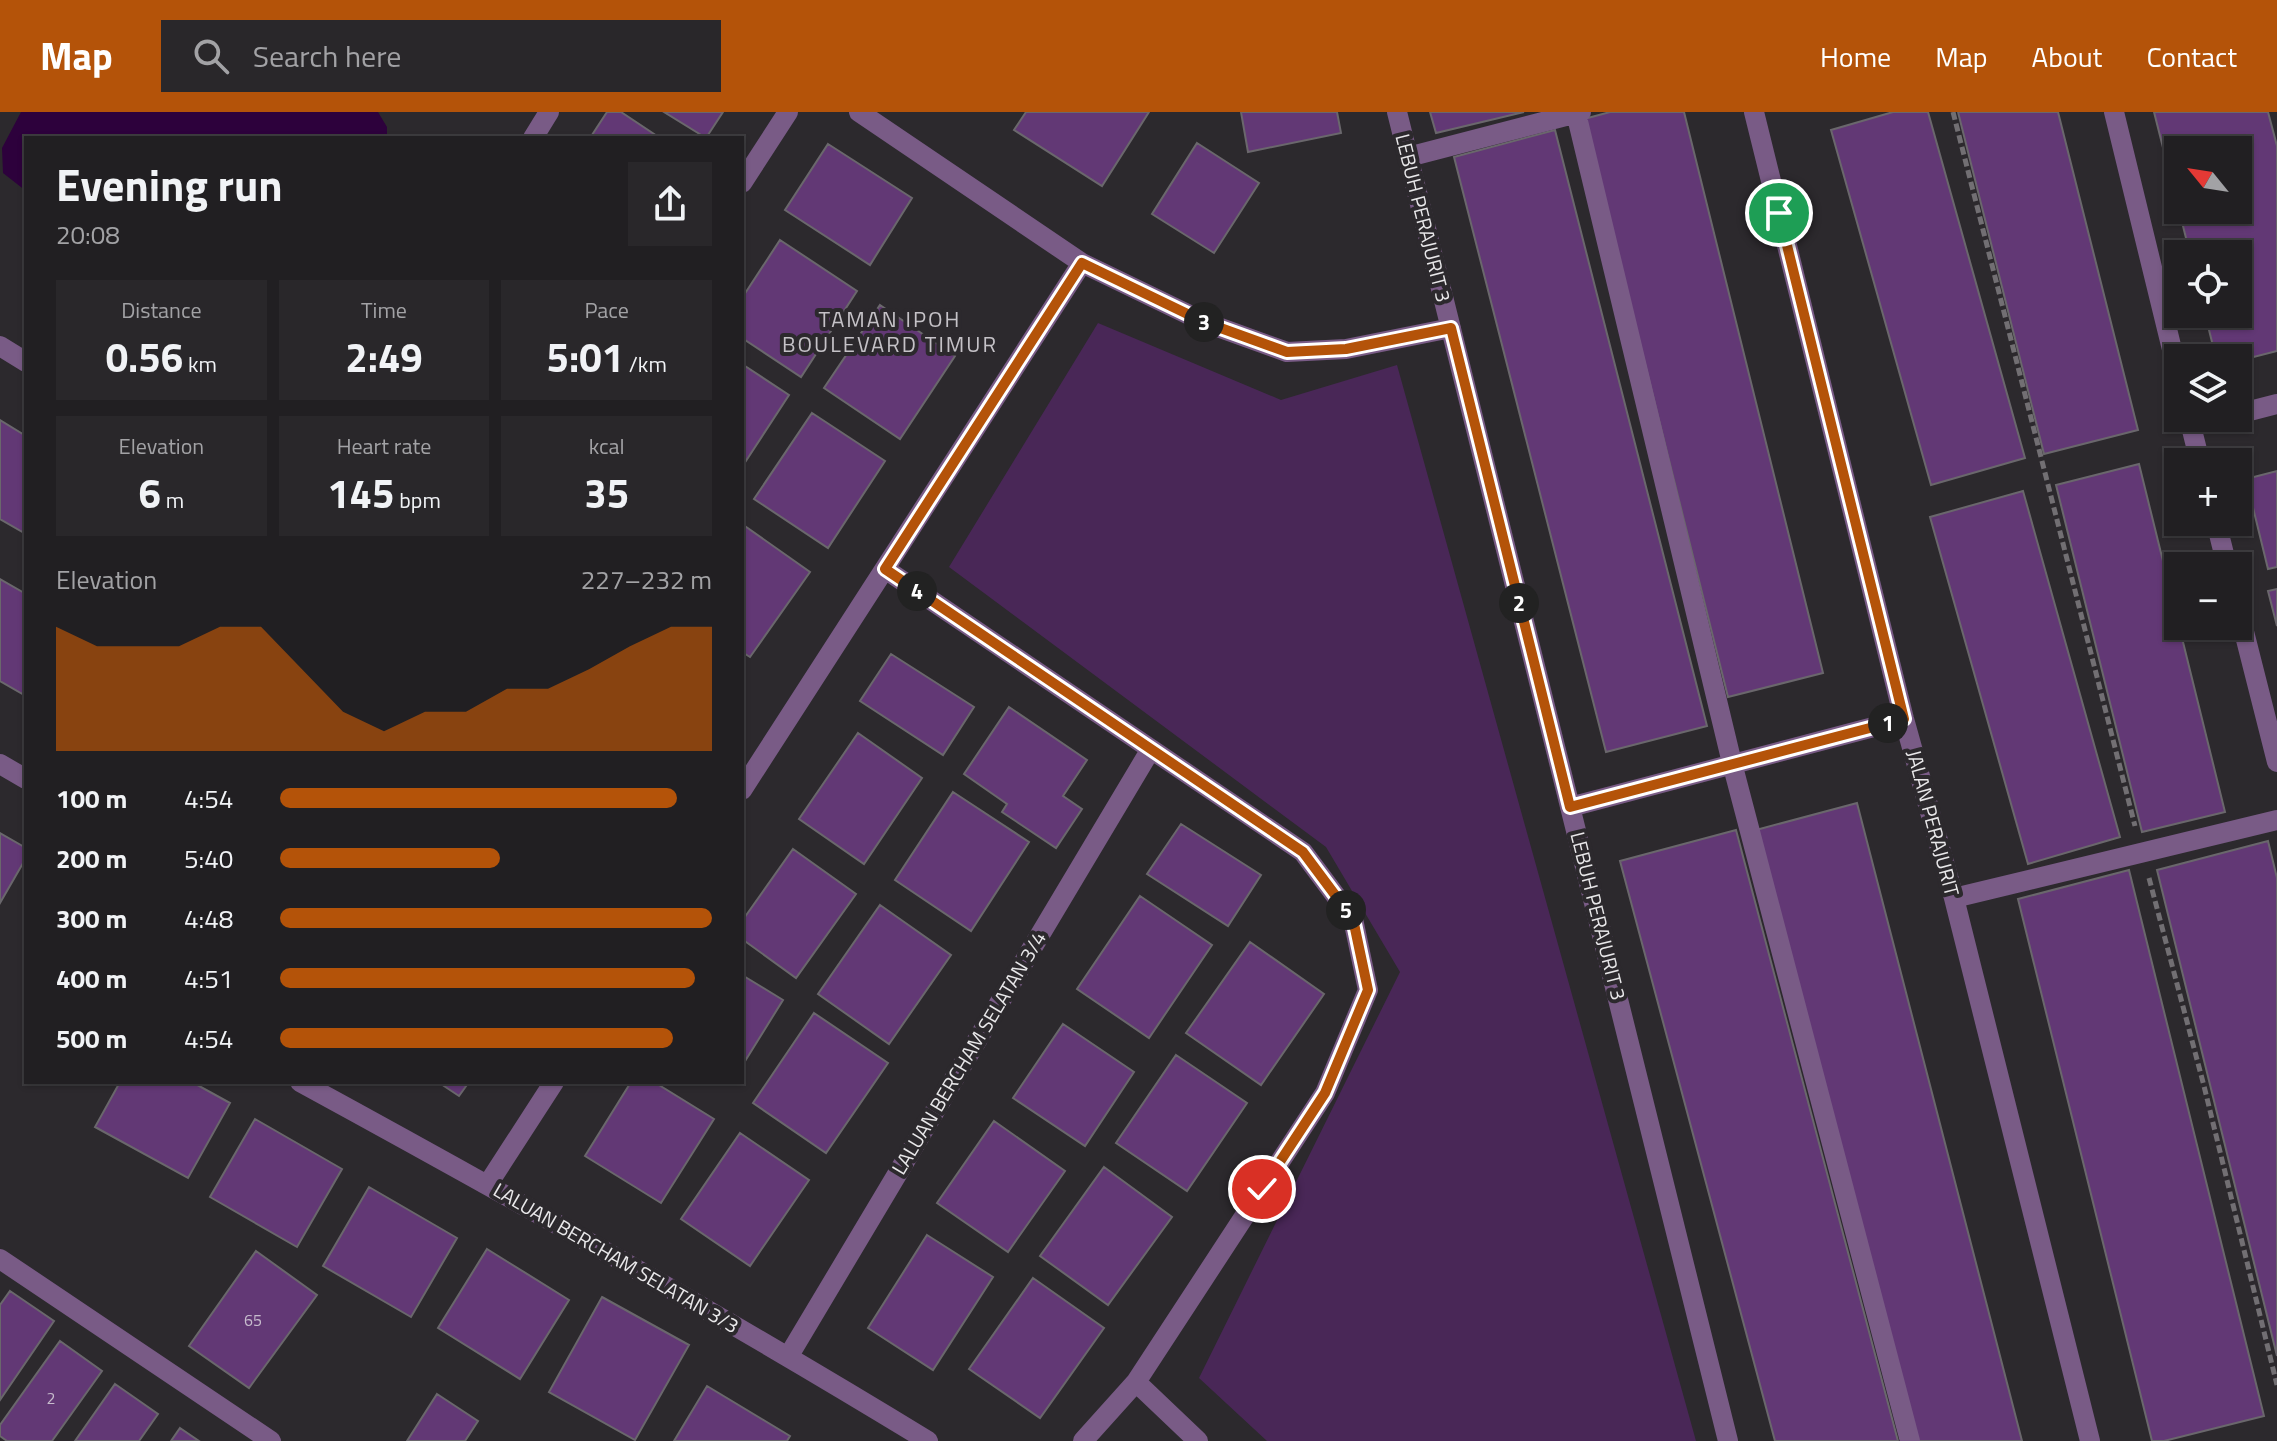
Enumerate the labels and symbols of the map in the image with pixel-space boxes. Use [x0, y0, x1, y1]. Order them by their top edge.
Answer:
street label: LEBUH PERAJURIT 3 [1388, 130, 1459, 305]
north arrow [2164, 136, 2252, 224]
pin [1745, 179, 1813, 247]
district label: TAMAN IPOH BOULEVARD TIMUR [782, 302, 998, 361]
pin: 3 [1184, 302, 1224, 342]
pin: 4 [897, 571, 937, 611]
pin: 2 [1499, 583, 1539, 623]
pin: 1 [1868, 703, 1908, 743]
street label: JALAN PERAJURIT [1899, 746, 1968, 900]
street label: LEBUH PERAJURIT 3 [1563, 828, 1634, 1003]
pin: 5 [1326, 890, 1366, 930]
street label: LALUAN BERCHAM SELATAN 3/4 [883, 925, 1054, 1180]
pin [1228, 1155, 1296, 1223]
street label: LALUAN BERCHAM SELATAN 3/3 [488, 1174, 745, 1341]
house number: 65 [244, 1308, 262, 1332]
house number: 2 [47, 1386, 55, 1410]

